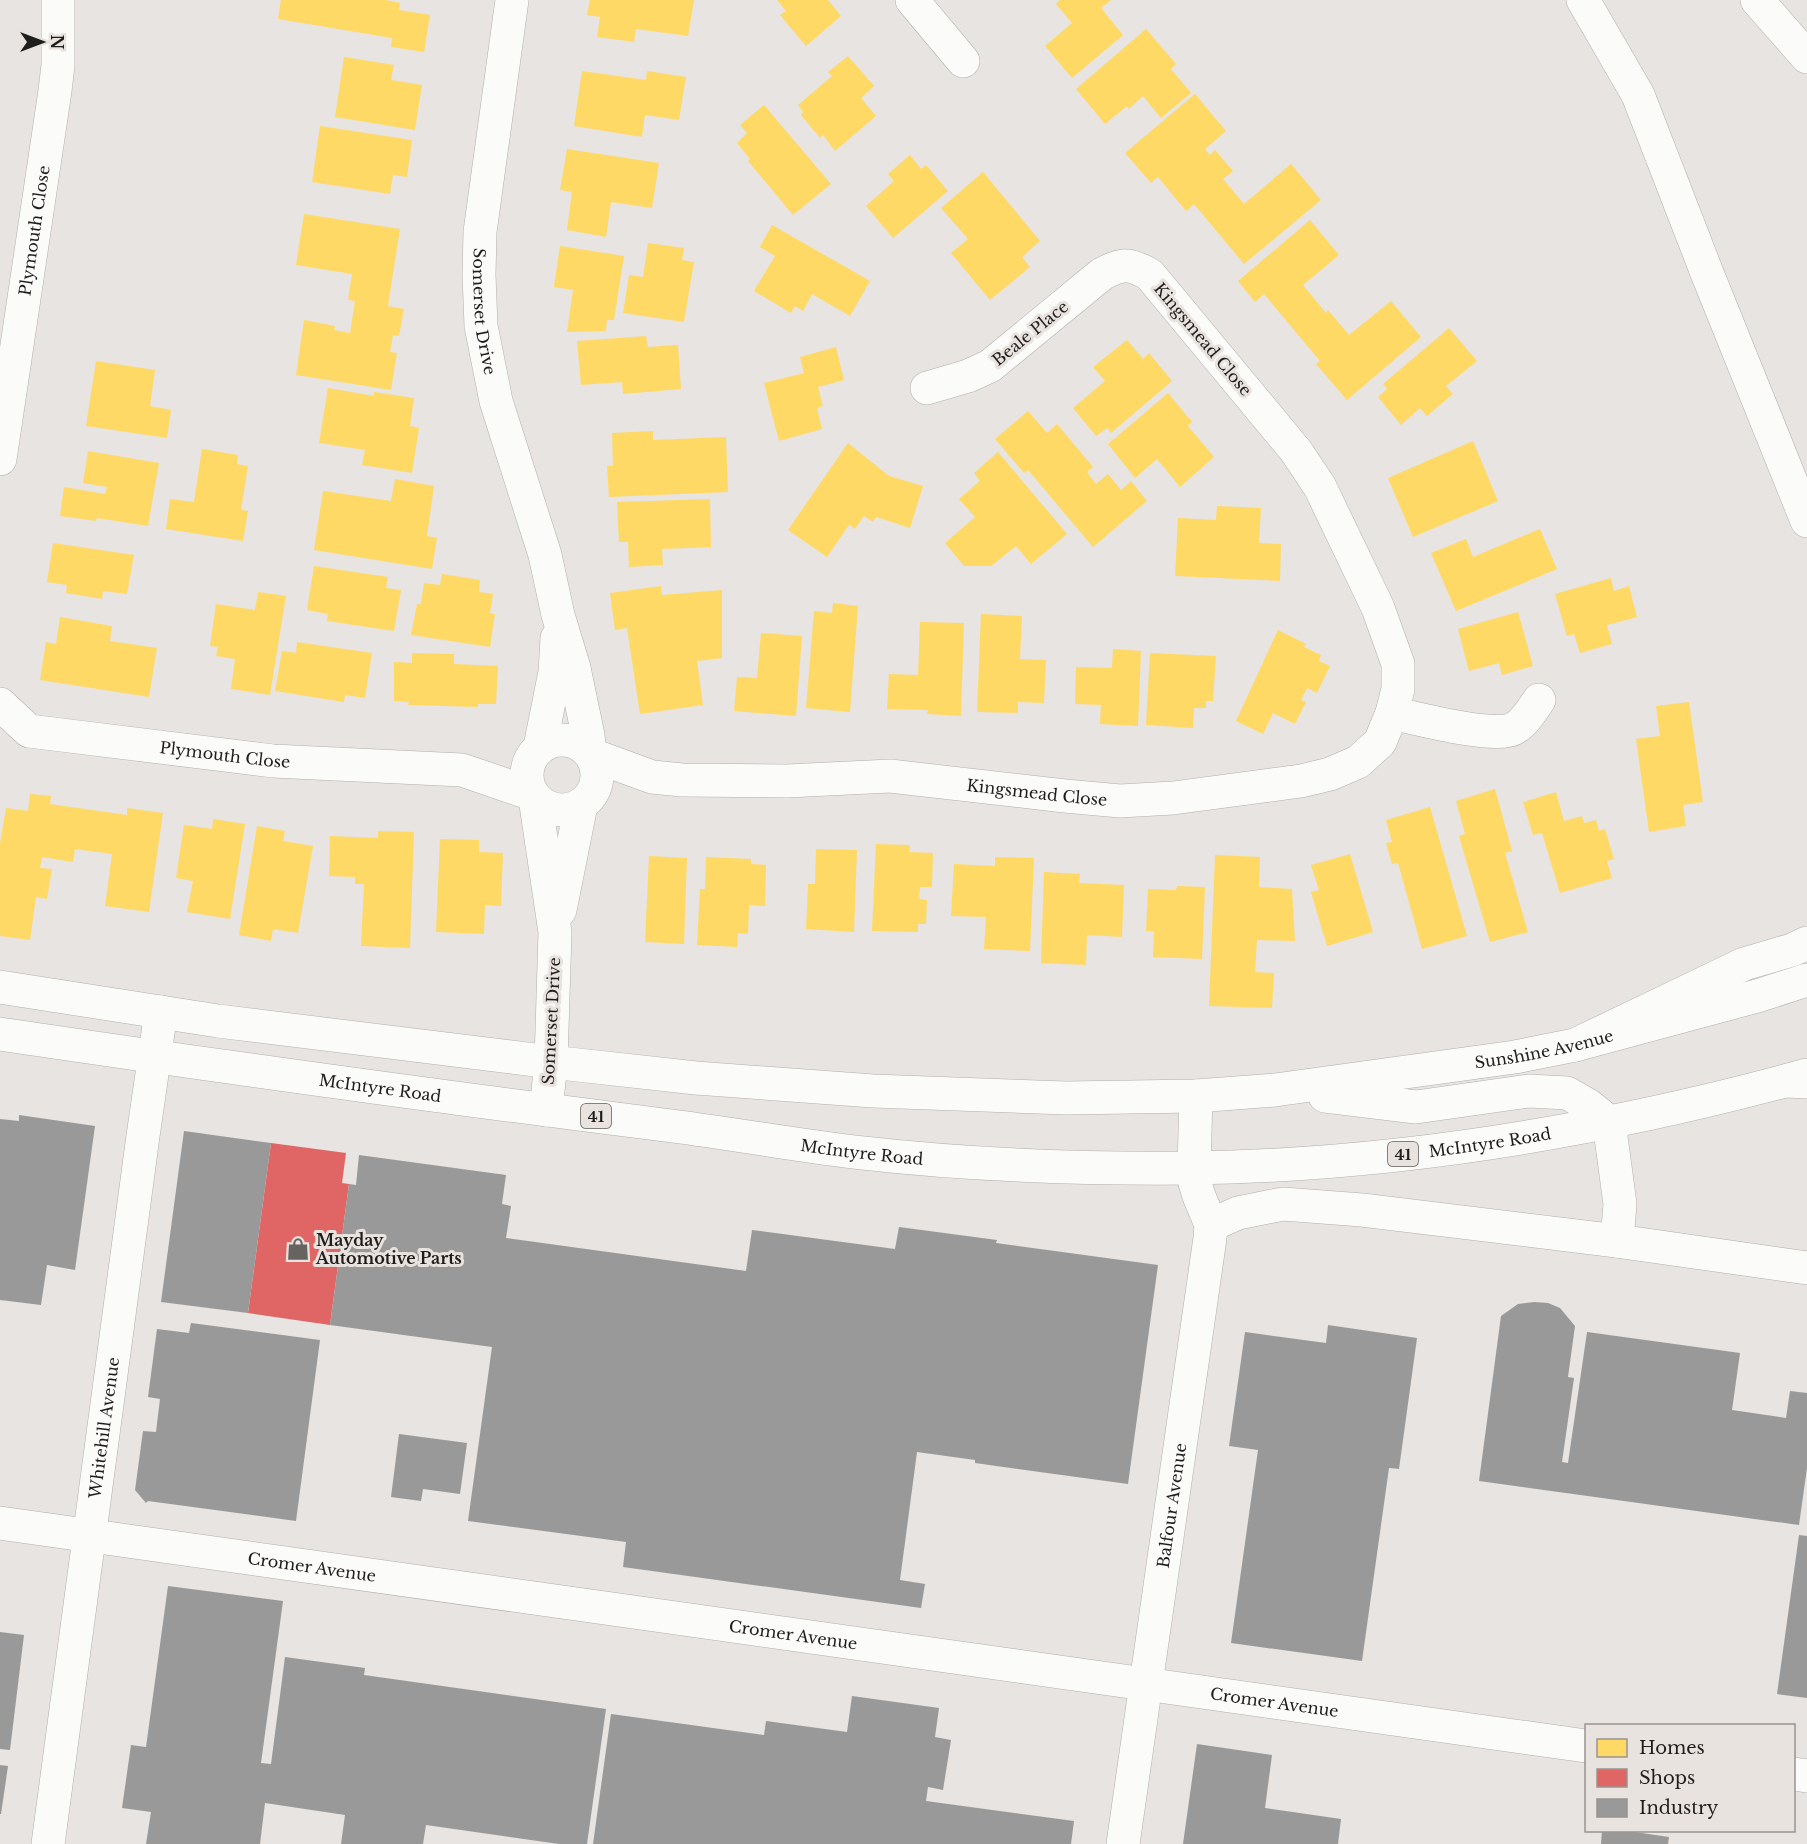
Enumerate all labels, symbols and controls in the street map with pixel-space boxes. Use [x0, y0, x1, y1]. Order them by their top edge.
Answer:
north arrow [12, 12, 72, 72]
text: N [47, 34, 67, 50]
street label: Plymouth Close [15, 164, 54, 297]
street label: Somerset Drive [469, 248, 501, 377]
street label: Kingsmead Close [1150, 278, 1256, 400]
street label: Beale Place [988, 296, 1072, 370]
street label: Plymouth Close [159, 737, 291, 772]
street label: Kingsmead Close [965, 775, 1108, 810]
street label: Somerset Drive [538, 957, 564, 1085]
street label: Sunshine Avenue [1473, 1025, 1615, 1072]
street label: McIntyre Road [318, 1070, 443, 1106]
road number: 41 [581, 1104, 611, 1128]
street label: McIntyre Road [1428, 1123, 1553, 1161]
street label: McIntyre Road [799, 1135, 924, 1169]
road number: 41 [1388, 1142, 1418, 1166]
place label: Mayday Automotive Parts [315, 1230, 462, 1268]
shop icon: Mayday Automotive Parts [285, 1236, 311, 1262]
street label: Whitehill Avenue [84, 1356, 123, 1501]
street label: Balfour Avenue [1153, 1442, 1190, 1569]
street label: Cromer Avenue [247, 1548, 377, 1586]
street label: Cromer Avenue [728, 1616, 859, 1653]
street label: Cromer Avenue [1209, 1683, 1340, 1721]
legend [1585, 1724, 1795, 1832]
text: Homes [1639, 1737, 1705, 1759]
text: Shops [1639, 1767, 1695, 1789]
text: Industry [1639, 1797, 1719, 1819]

